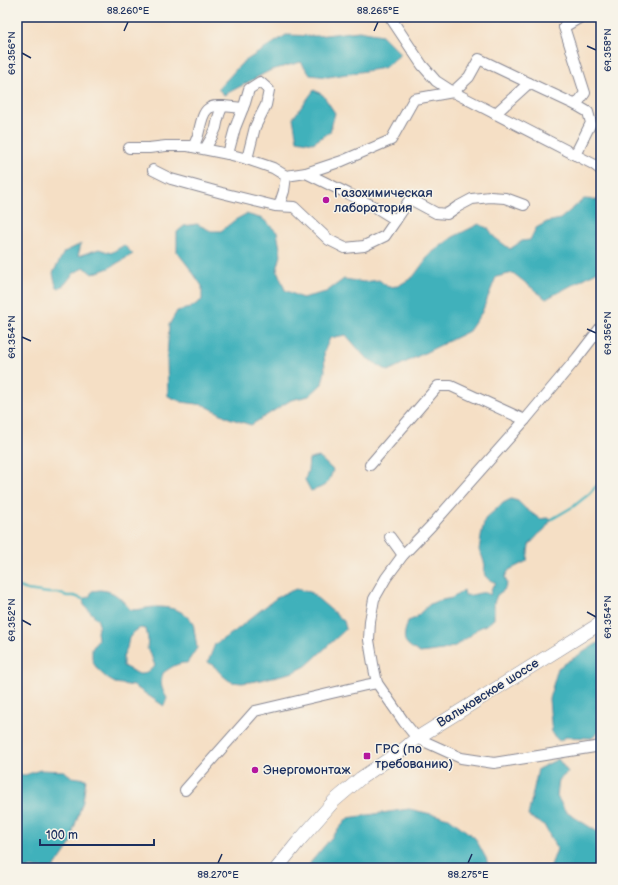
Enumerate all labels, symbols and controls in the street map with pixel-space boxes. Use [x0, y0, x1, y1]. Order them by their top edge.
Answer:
text: 88.260°E [107, 5, 150, 17]
text: 88.265°E [357, 5, 400, 17]
text: 69.358°N [602, 28, 614, 72]
text: 69.356°N [6, 31, 18, 75]
place label: Газохимическая лаборатория [334, 185, 433, 216]
marker: Газохимическая лаборатория [321, 195, 331, 205]
text: 69.356°N [602, 311, 614, 355]
text: 69.354°N [6, 315, 18, 359]
text: 69.354°N [602, 595, 614, 639]
text: 69.352°N [6, 598, 18, 642]
street label: Вальковское шоссе [434, 655, 542, 731]
place label: ГРС (по требованию) [375, 741, 453, 772]
marker: ГРС (по требованию) [362, 751, 372, 761]
place label: Энергомонтаж [263, 762, 351, 778]
marker: Энергомонтаж [250, 765, 260, 775]
scale bar [40, 821, 154, 847]
text: 100 m [46, 828, 78, 843]
text: 88.270°E [197, 869, 239, 881]
text: 88.275°E [447, 869, 489, 881]

